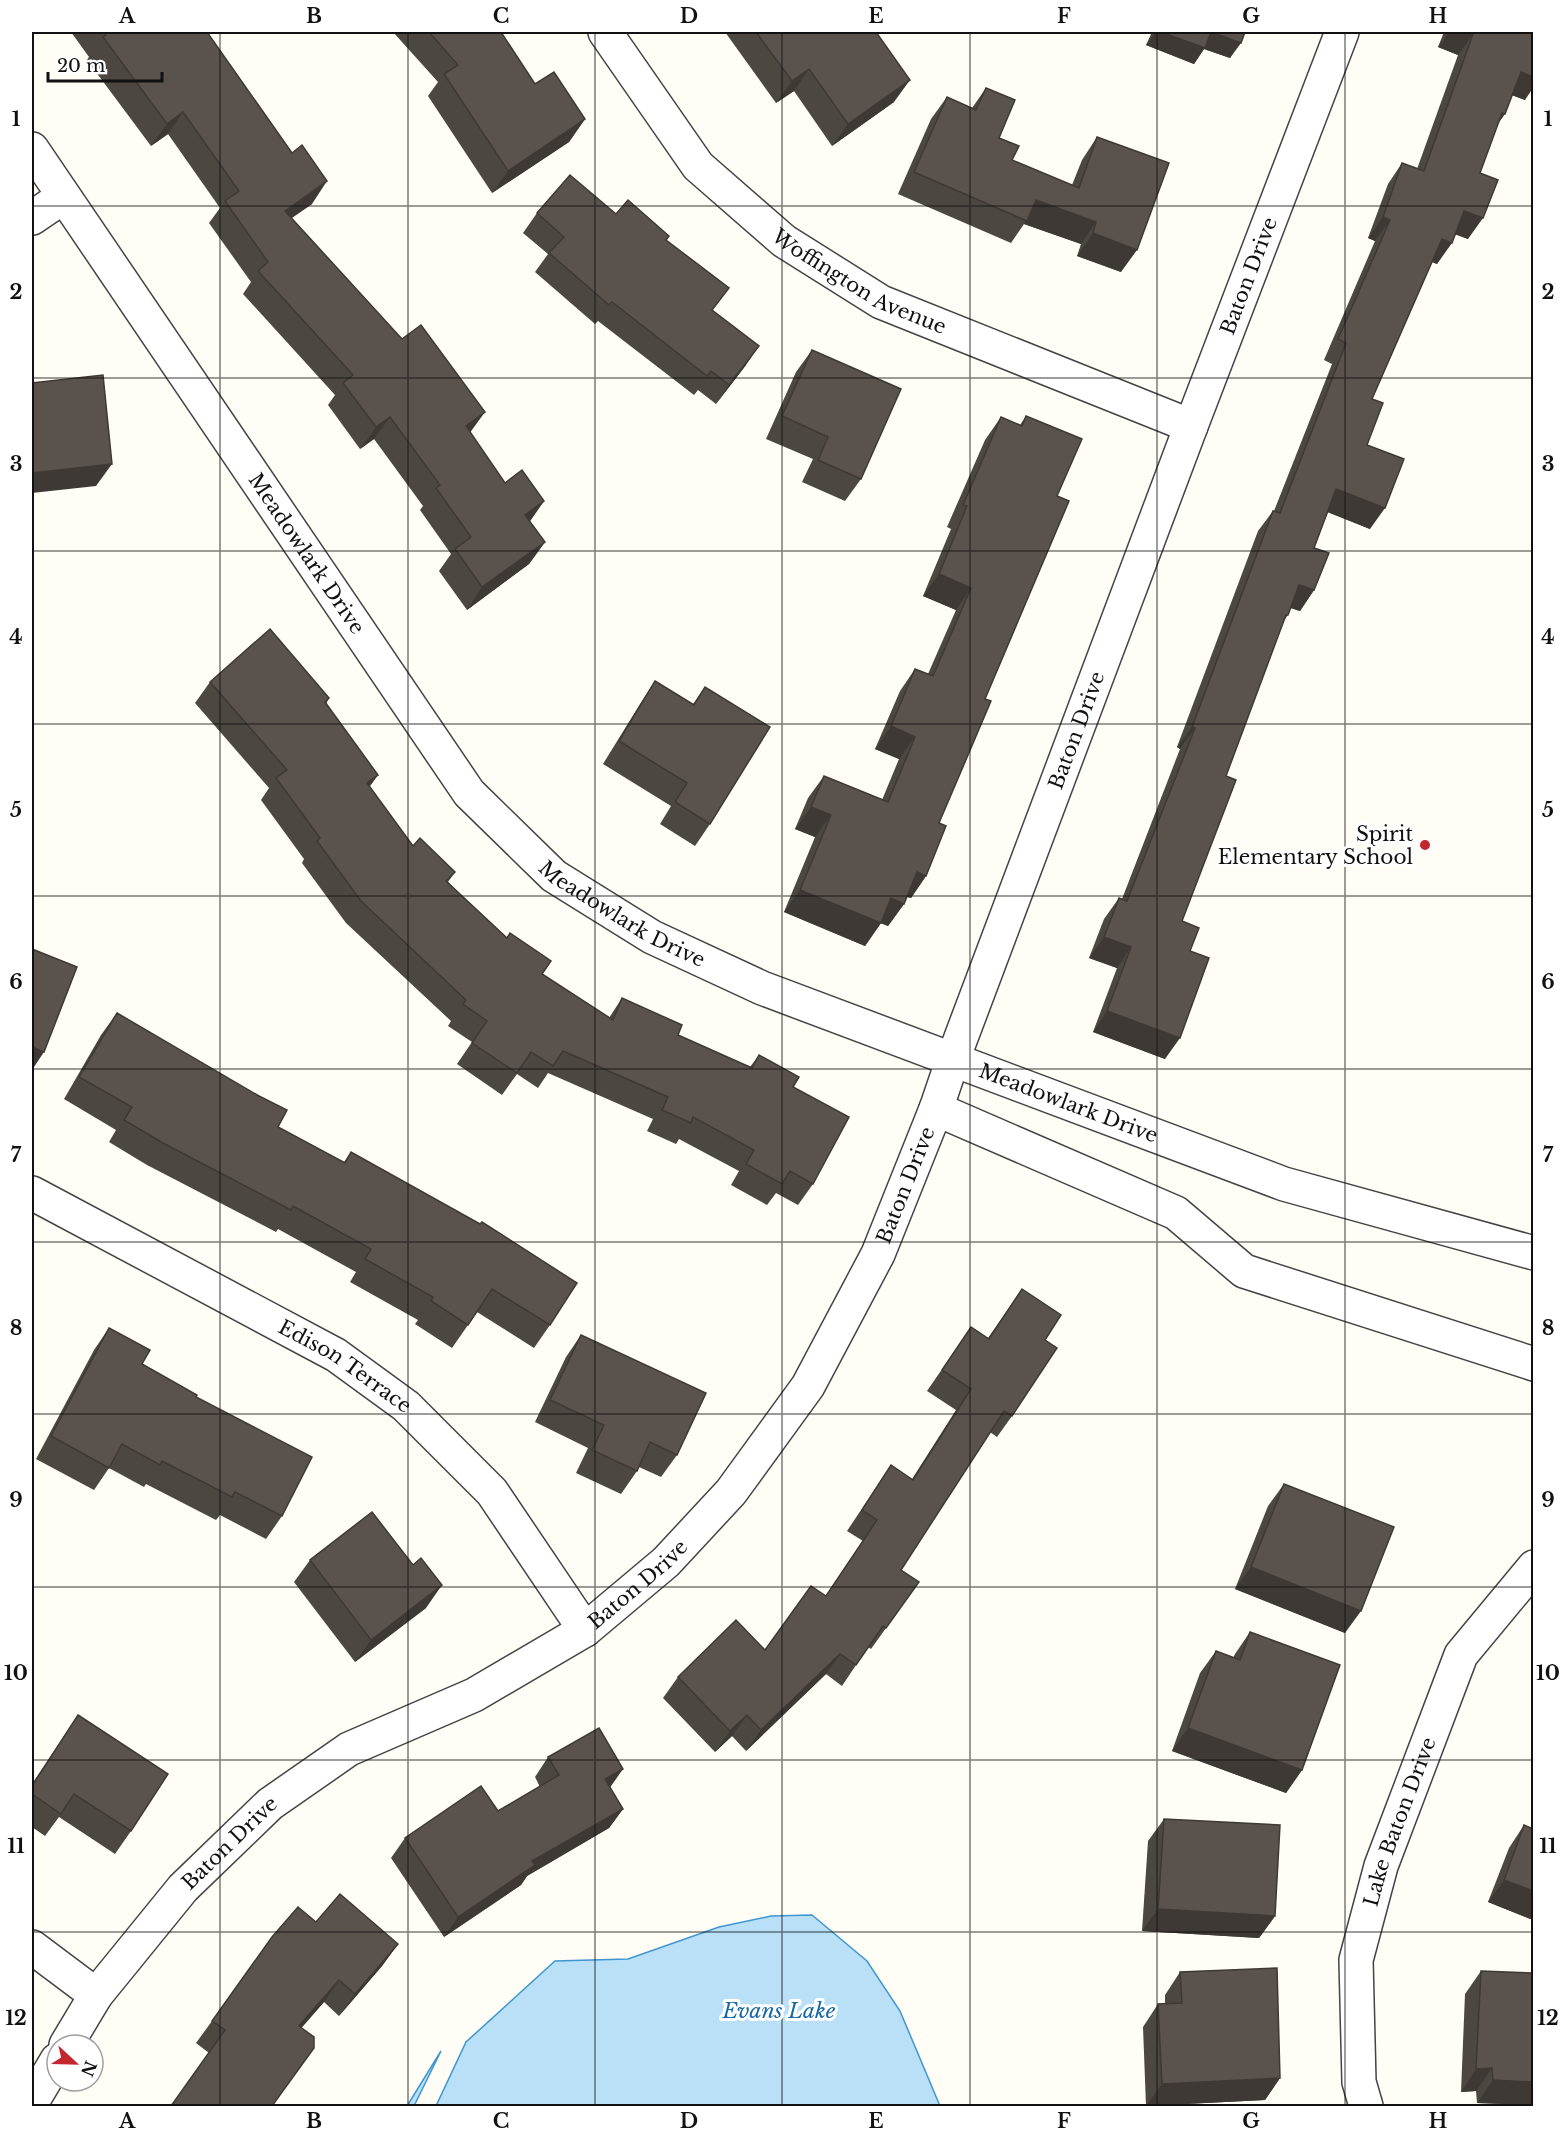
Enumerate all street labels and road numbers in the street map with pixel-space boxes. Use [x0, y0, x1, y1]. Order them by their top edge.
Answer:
street label: Baton Drive [1215, 214, 1282, 338]
street label: Woffington Avenue [766, 223, 950, 339]
street label: Meadowlark Drive [244, 469, 370, 639]
street label: Baton Drive [1044, 668, 1110, 793]
street label: Meadowlark Drive [534, 856, 709, 972]
street label: Meadowlark Drive [976, 1059, 1161, 1148]
street label: Baton Drive [871, 1123, 940, 1247]
street label: Edison Terrace [274, 1315, 416, 1418]
street label: Baton Drive [583, 1535, 692, 1634]
street label: Lake Baton Drive [1359, 1734, 1441, 1909]
street label: Baton Drive [177, 1791, 282, 1895]

